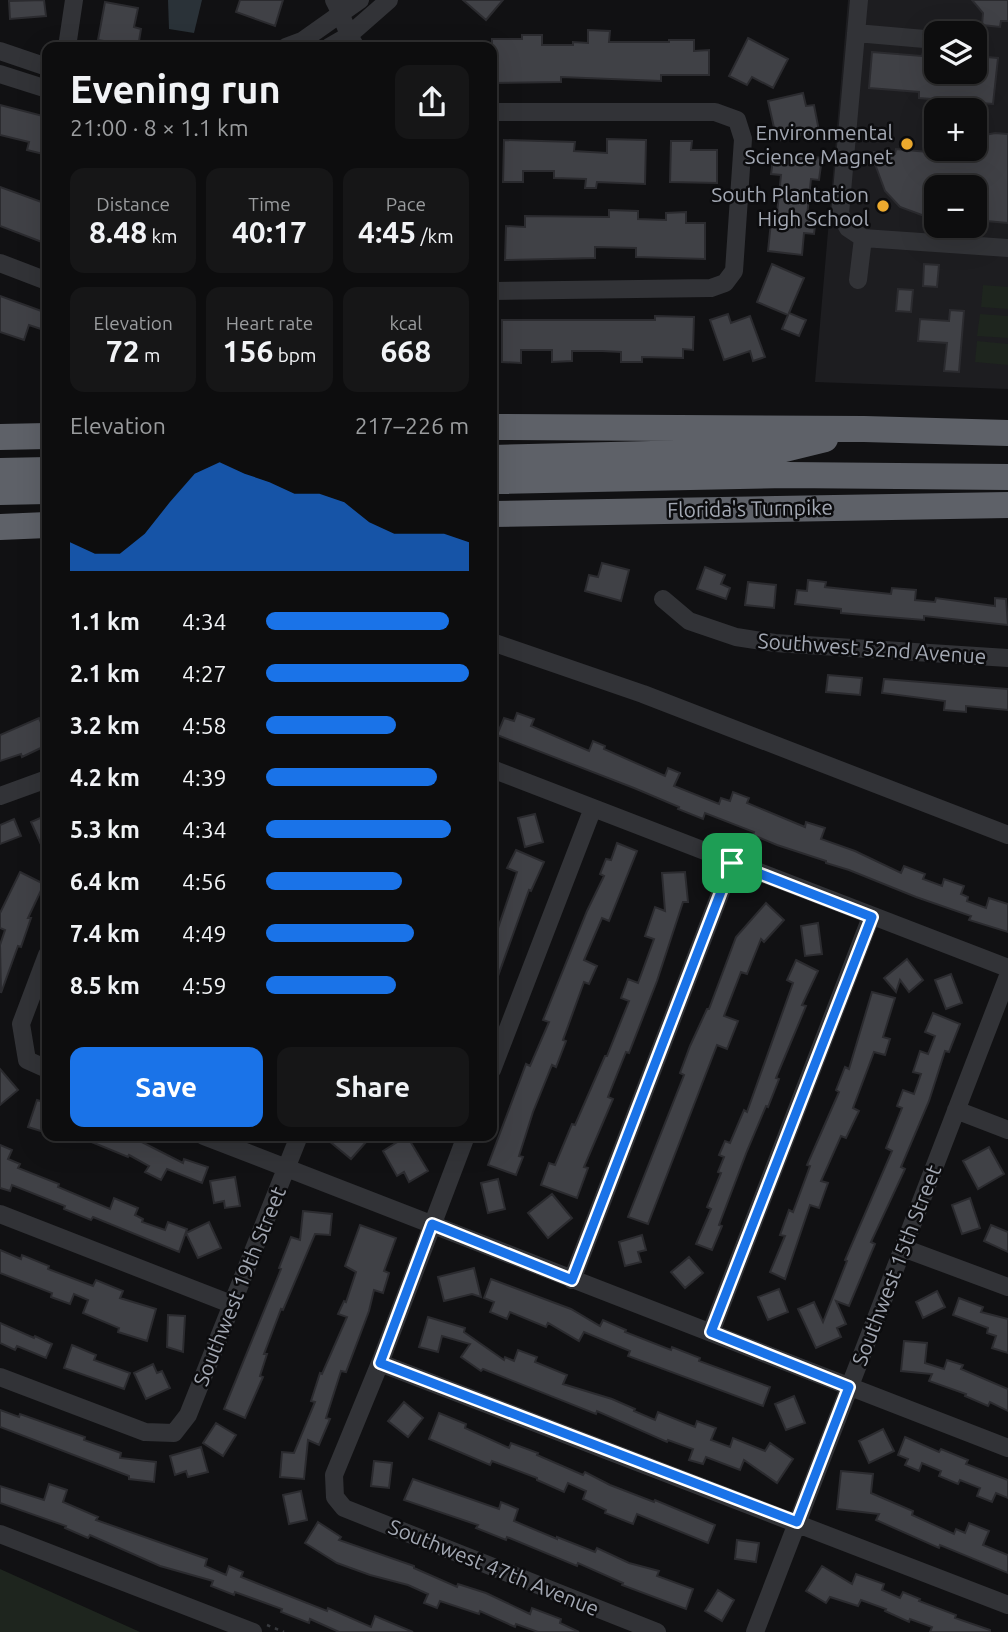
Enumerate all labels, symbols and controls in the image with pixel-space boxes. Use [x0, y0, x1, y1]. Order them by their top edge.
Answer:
map controls [924, 21, 987, 238]
button: layers [924, 21, 987, 84]
button: share [395, 65, 469, 139]
text: Evening run [70, 68, 281, 110]
button: + [924, 98, 987, 161]
text: 21:00 · 8 × 1.1 km [70, 115, 249, 140]
place label: Environmental Science Magnet [744, 120, 893, 168]
marker: Environmental Science Magnet [899, 136, 915, 152]
button: − [924, 175, 987, 238]
place label: South Plantation High School [711, 182, 869, 230]
text: Distance [96, 193, 170, 215]
text: Time [248, 193, 291, 215]
text: Pace [386, 193, 426, 215]
marker: South Plantation High School [875, 198, 891, 214]
text: 8.48 [89, 215, 147, 249]
text: 40:17 [232, 215, 307, 249]
text: 4:45 [358, 215, 416, 249]
text: km [147, 225, 177, 247]
text: /km [416, 225, 454, 247]
text: Elevation [94, 312, 173, 334]
text: Heart rate [226, 312, 313, 334]
text: kcal [389, 312, 422, 334]
text: 72 [106, 334, 140, 368]
text: 156 [223, 334, 273, 368]
text: 668 [380, 334, 431, 368]
text: m [140, 344, 160, 366]
text: bpm [273, 344, 316, 366]
text: Elevation [70, 413, 166, 438]
text: 217–226 m [355, 413, 469, 438]
street label: Florida's Turnpike [667, 495, 833, 521]
text: 1.1 km [70, 609, 140, 634]
text: 4:34 [182, 609, 227, 634]
street label: Southwest 52nd Avenue [757, 628, 987, 668]
text: 2.1 km [70, 661, 140, 686]
text: 4:27 [182, 661, 227, 686]
text: 3.2 km [70, 713, 140, 738]
text: 4:58 [182, 713, 227, 738]
text: 4.2 km [70, 765, 140, 790]
text: 4:39 [182, 765, 227, 790]
text: 5.3 km [70, 817, 140, 842]
text: 4:34 [182, 817, 227, 842]
pin [702, 833, 762, 893]
icon: arrive [713, 844, 751, 882]
text: 6.4 km [70, 869, 140, 894]
text: 4:56 [182, 869, 227, 894]
text: 7.4 km [70, 921, 140, 946]
text: 4:49 [182, 921, 227, 946]
text: 8.5 km [70, 973, 140, 998]
text: 4:59 [182, 973, 227, 998]
button: Save [70, 1047, 263, 1127]
button: Share [277, 1047, 469, 1127]
street label: Southwest 15th Street [847, 1161, 945, 1369]
street label: Southwest 19th Street [188, 1183, 290, 1389]
street label: Southwest 47th Avenue [385, 1514, 603, 1620]

